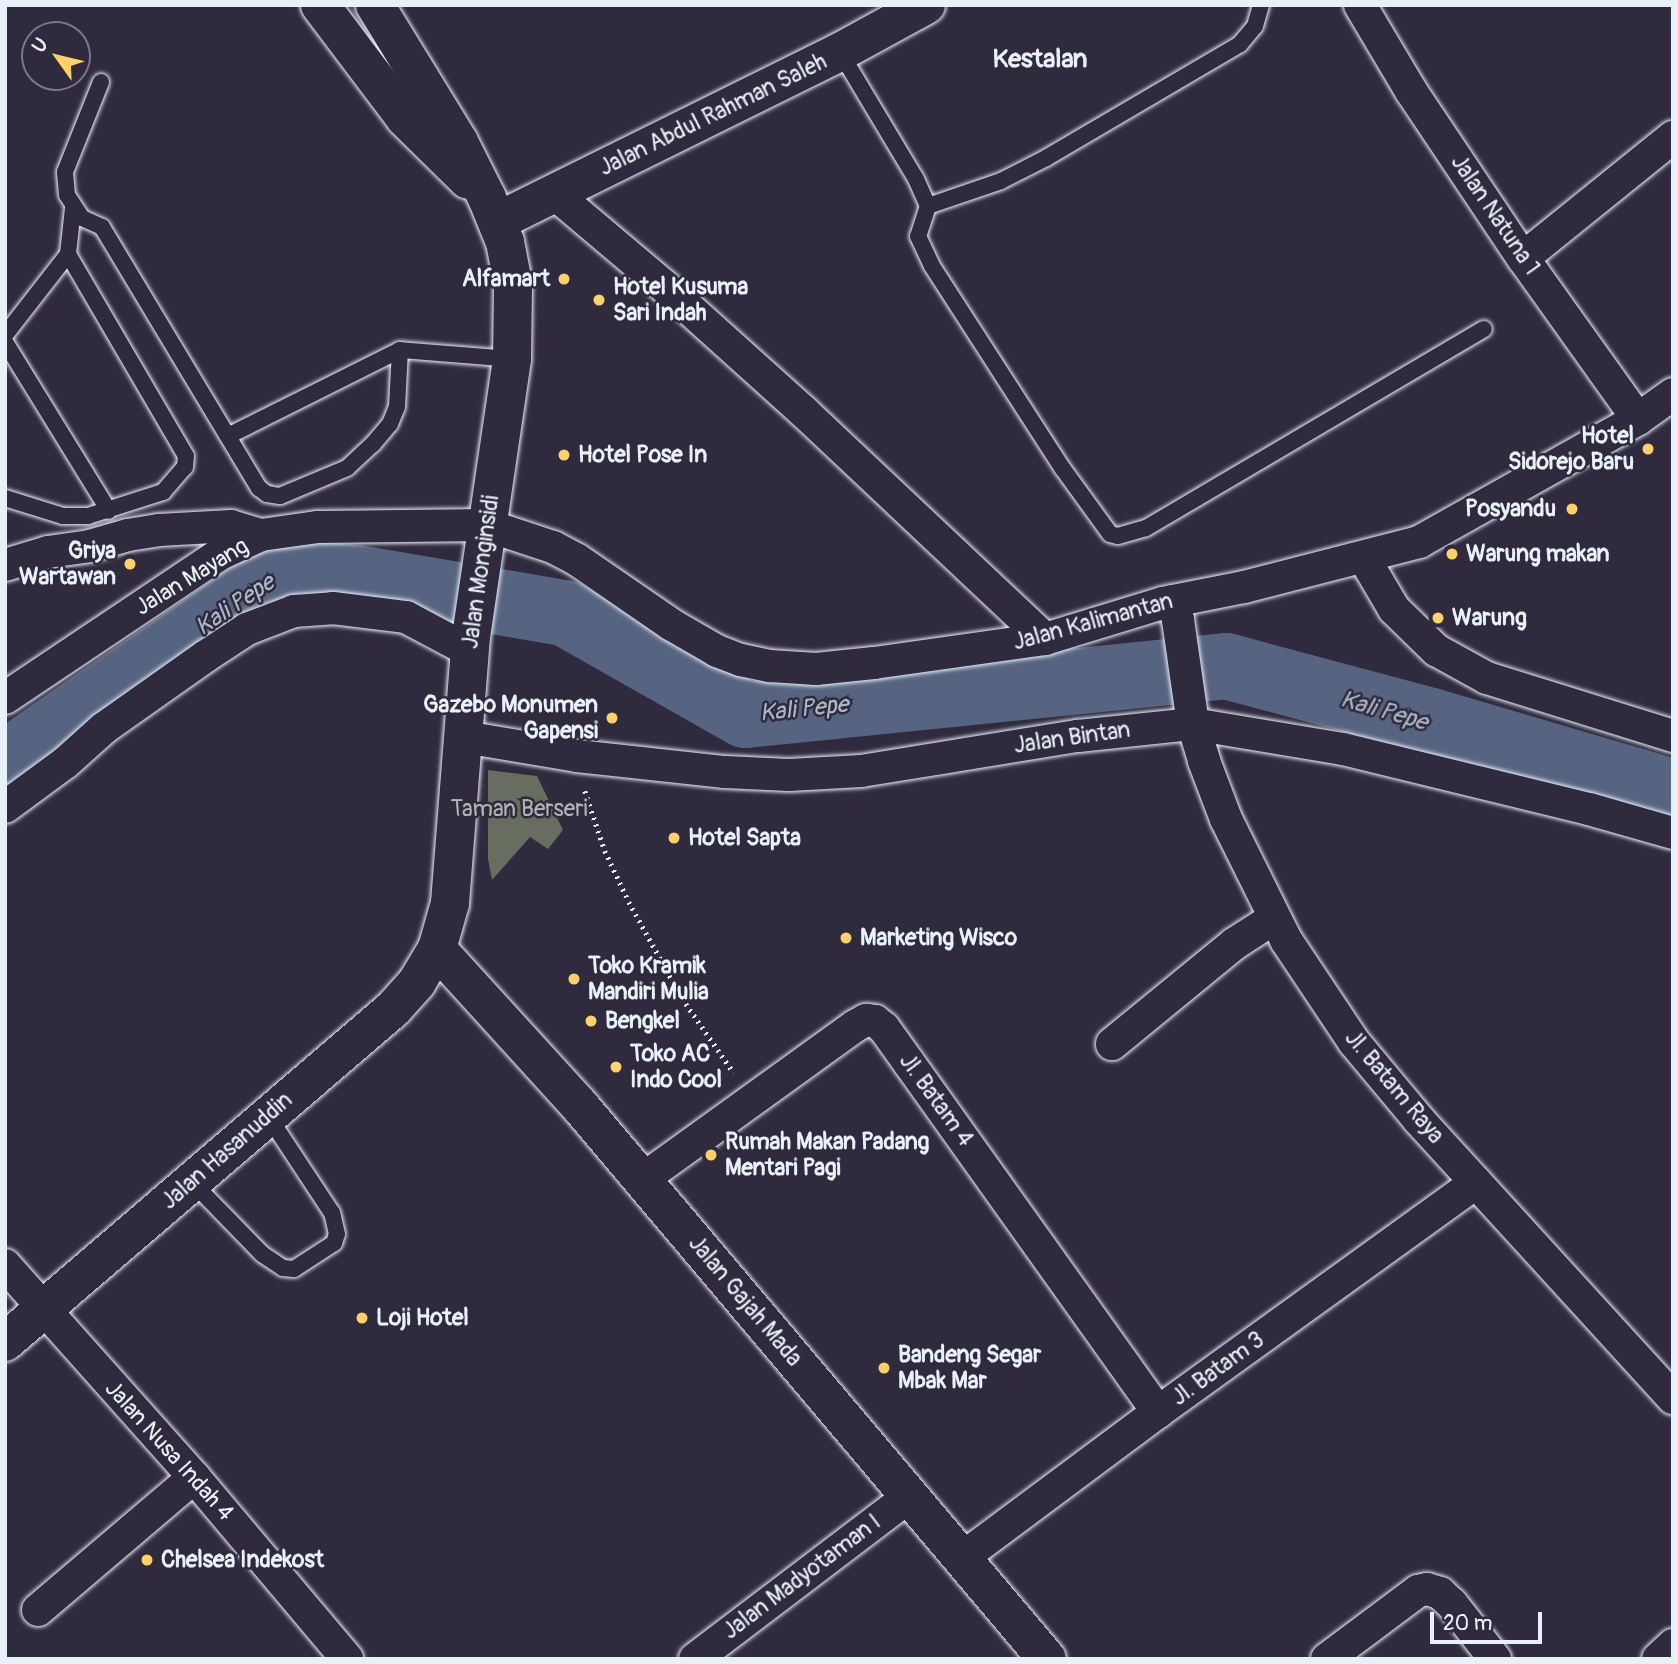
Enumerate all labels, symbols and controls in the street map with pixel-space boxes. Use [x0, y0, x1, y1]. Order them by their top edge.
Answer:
north arrow [21, 21, 91, 91]
text: U [27, 33, 54, 57]
district label: Kestalan [993, 44, 1087, 76]
street label: Jalan Abdul Rahman Saleh [595, 48, 831, 182]
street label: Jalan Natuna 1 [1445, 150, 1545, 280]
place label: Alfamart [462, 265, 550, 293]
marker: Alfamart [556, 271, 572, 287]
place label: Hotel Kusuma Sari Indah [613, 273, 748, 327]
marker: Hotel Kusuma Sari Indah [591, 292, 607, 308]
place label: Hotel Sidorejo Baru [1508, 422, 1634, 476]
place label: Hotel Pose In [578, 441, 707, 469]
marker: Hotel Sidorejo Baru [1640, 441, 1656, 457]
marker: Hotel Pose In [556, 447, 572, 463]
street label: Jalan Monginsidi [457, 494, 505, 650]
place label: Posyandu [1465, 495, 1556, 523]
marker: Posyandu [1562, 499, 1582, 519]
street label: Jalan Mayang [131, 533, 253, 621]
place label: Griya Wartawan [19, 537, 116, 591]
place label: Warung makan [1466, 540, 1609, 568]
marker: Warung makan [1444, 546, 1460, 562]
marker: Griya Wartawan [122, 556, 138, 572]
water label: Kali Pepe [190, 568, 280, 642]
street label: Jalan Kalimantan [1010, 587, 1176, 657]
place label: Warung [1452, 604, 1527, 632]
marker: Warung [1430, 610, 1446, 626]
water label: Kali Pepe [1337, 685, 1431, 737]
water label: Kali Pepe [758, 690, 850, 728]
place label: Gazebo Monumen Gapensi [423, 691, 598, 745]
marker: Gazebo Monumen Gapensi [604, 710, 620, 726]
street label: Jalan Bintan [1012, 716, 1132, 760]
park label: Taman Berseri [450, 795, 588, 823]
place label: Hotel Sapta [688, 824, 801, 852]
marker: Hotel Sapta [666, 830, 682, 846]
place label: Marketing Wisco [860, 924, 1017, 952]
marker: Marketing Wisco [838, 930, 854, 946]
place label: Toko Kramik Mandiri Mulia [588, 952, 709, 1006]
marker: Toko Kramik Mandiri Mulia [566, 971, 582, 987]
place label: Bengkel [605, 1007, 680, 1035]
marker: Bengkel [583, 1013, 599, 1029]
street label: Jl. Batam Raya [1339, 1025, 1449, 1149]
place label: Toko AC Indo Cool [630, 1040, 722, 1094]
street label: Jl. Batam 4 [893, 1048, 979, 1152]
marker: Toko AC Indo Cool [608, 1059, 624, 1075]
street label: Jalan Hasanuddin [156, 1087, 298, 1215]
place label: Rumah Makan Padang Mentari Pagi [725, 1128, 929, 1182]
marker: Rumah Makan Padang Mentari Pagi [703, 1147, 719, 1163]
street label: Jalan Gajah Mada [682, 1230, 808, 1372]
place label: Loji Hotel [376, 1304, 469, 1332]
marker: Loji Hotel [354, 1310, 370, 1326]
street label: Jl. Batam 3 [1166, 1326, 1270, 1412]
place label: Bandeng Segar Mbak Mar [898, 1341, 1041, 1395]
marker: Bandeng Segar Mbak Mar [876, 1360, 892, 1376]
street label: Jalan Nusa Indah 4 [99, 1375, 239, 1527]
street label: Jalan Madyotaman I [718, 1509, 886, 1645]
place label: Chelsea Indekost [161, 1546, 324, 1574]
marker: Chelsea Indekost [139, 1552, 155, 1568]
scale bar [1433, 1598, 1545, 1642]
text: 20 m [1443, 1610, 1492, 1637]

